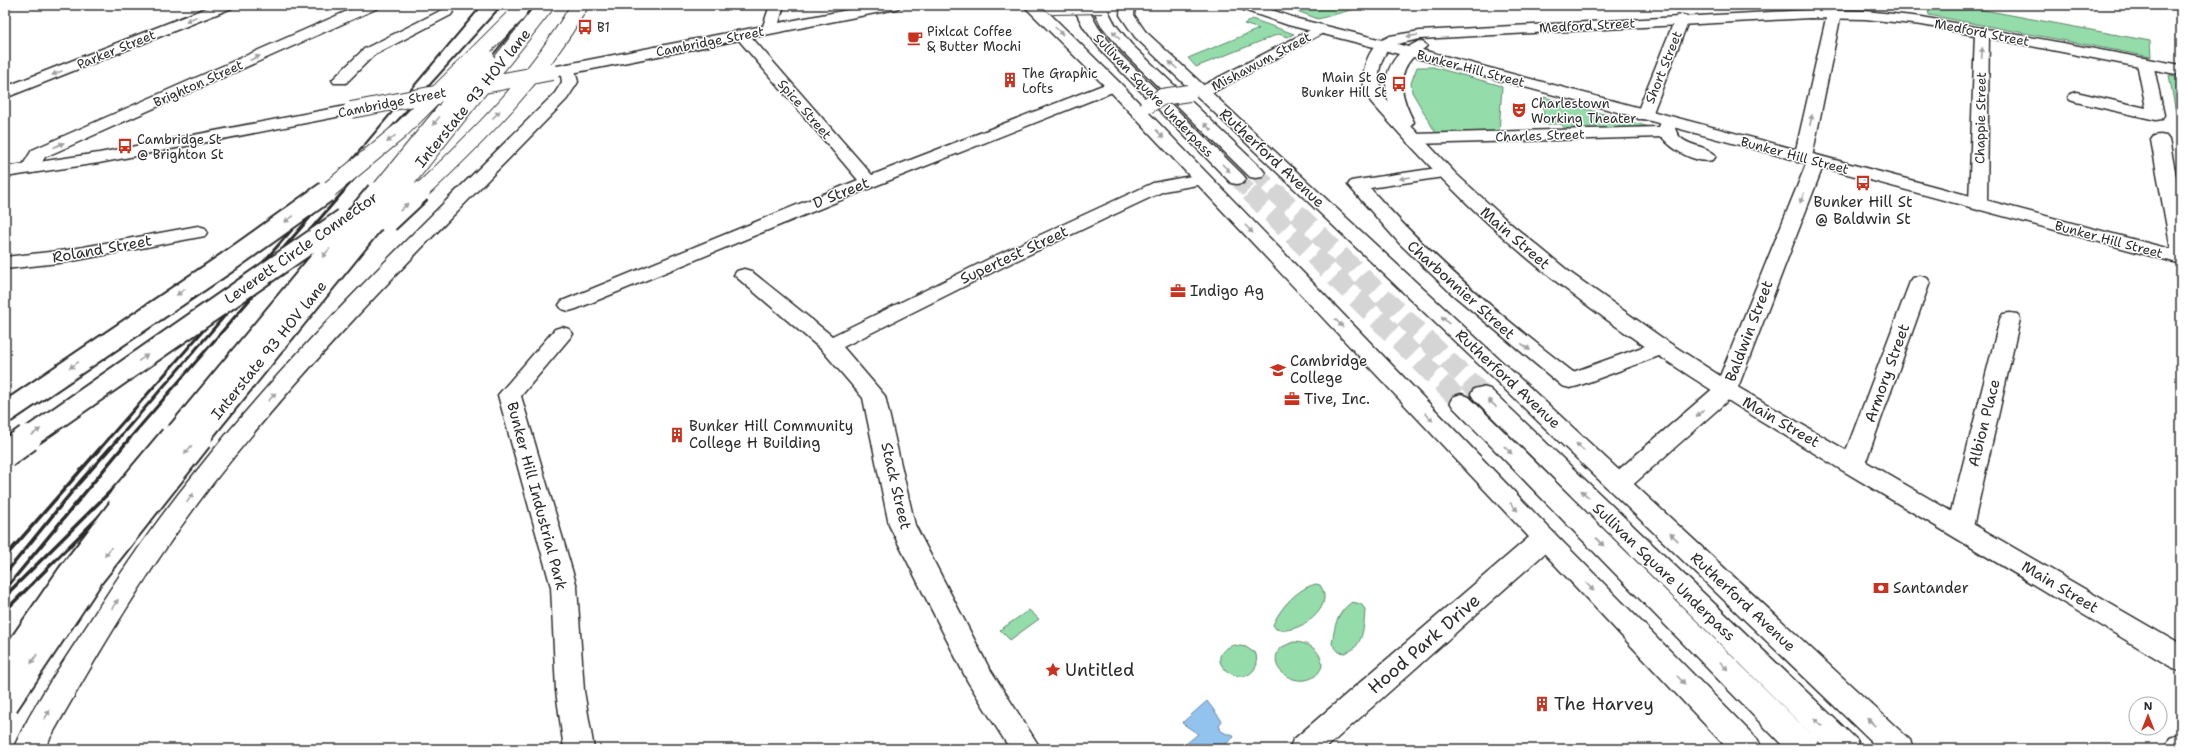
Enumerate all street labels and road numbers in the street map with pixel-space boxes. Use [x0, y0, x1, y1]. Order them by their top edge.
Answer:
street label: Medford Street [1538, 14, 1636, 37]
street label: Medford Street [1933, 15, 2031, 50]
street label: Cambridge Street [655, 23, 766, 60]
street label: Interstate 93 HOV lane [411, 24, 535, 172]
street label: Parker Street [74, 26, 158, 73]
street label: Mishawum Street [1208, 28, 1314, 95]
street label: Short Street [1641, 28, 1686, 106]
street label: Sullivan Square Underpass [1090, 30, 1217, 161]
street label: Bunker Hill Street [1415, 46, 1527, 91]
street label: Brighton Street [151, 56, 246, 111]
street label: Chappie Street [1971, 72, 1990, 164]
street label: Spice Street [774, 76, 836, 143]
street label: Cambridge Street [337, 84, 448, 121]
street label: Rutherford Avenue [1215, 104, 1329, 212]
street label: Charles Street [1495, 125, 1585, 146]
street label: Bunker Hill Street [1739, 133, 1851, 178]
street label: D Street [810, 173, 872, 213]
street label: Leverett Circle Connector [220, 187, 382, 309]
street label: Main Street [1476, 202, 1554, 274]
street label: Bunker Hill Street [2053, 217, 2165, 262]
street label: Supertest Street [957, 221, 1071, 289]
street label: Roland Street [51, 230, 153, 268]
street label: Charbonnier Street [1403, 236, 1519, 344]
street label: Interstate 93 HOV lane [207, 276, 331, 424]
street label: Baldwin Street [1720, 277, 1778, 385]
street label: Armory Street [1860, 321, 1914, 425]
street label: Rutherford Avenue [1451, 325, 1565, 433]
street label: Albion Place [1963, 377, 2005, 469]
street label: Main Street [1739, 392, 1823, 452]
street label: Bunker Hill Industrial Park [502, 400, 572, 592]
street label: Stack Street [876, 440, 916, 532]
street label: Sullivan Square Underpass [1588, 498, 1740, 646]
street label: Rutherford Avenue [1686, 548, 1800, 656]
street label: Main Street [2018, 556, 2102, 618]
street label: Hood Park Drive [1363, 589, 1485, 699]

